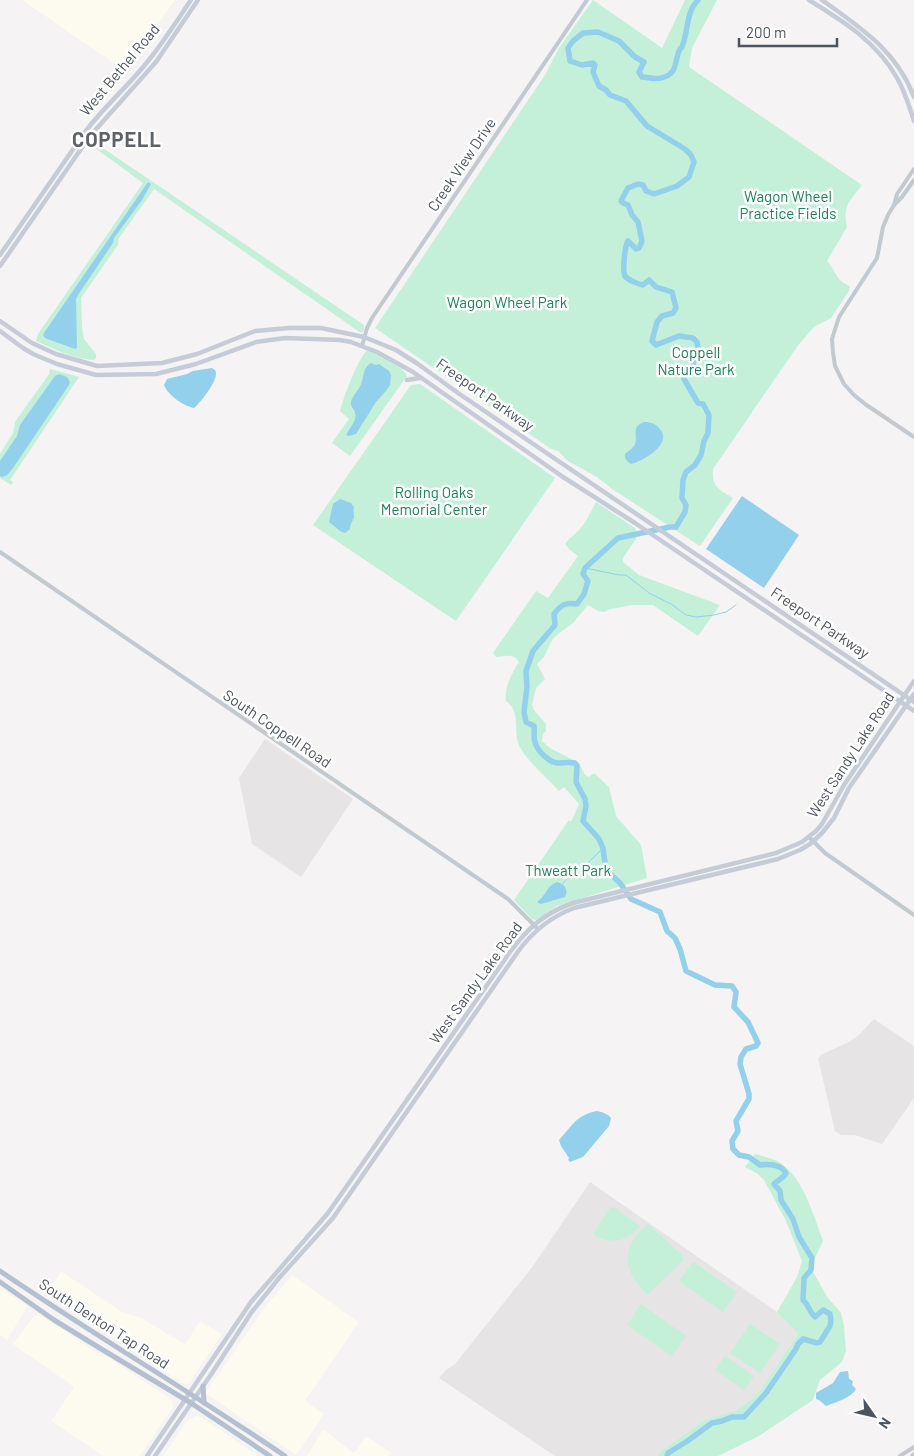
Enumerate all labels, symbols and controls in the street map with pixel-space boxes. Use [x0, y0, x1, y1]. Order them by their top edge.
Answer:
scale bar [739, 15, 836, 47]
street label: West Bethel Road [76, 20, 163, 119]
text: 200 m [746, 23, 786, 41]
street label: Creek View Drive [423, 114, 499, 215]
district label: COPPELL [72, 127, 162, 151]
park label: Wagon Wheel Practice Fields [739, 187, 837, 222]
park label: Wagon Wheel Park [447, 293, 568, 311]
park label: Coppell Nature Park [657, 343, 735, 378]
street label: Freeport Parkway [433, 354, 538, 435]
park label: Rolling Oaks Memorial Center [381, 483, 488, 518]
street label: Freeport Parkway [768, 583, 873, 662]
street label: South Coppell Road [220, 685, 335, 771]
street label: West Sandy Lake Road [803, 688, 897, 821]
park label: Thweatt Park [525, 861, 611, 879]
street label: West Sandy Lake Road [425, 918, 525, 1047]
street label: South Denton Tap Road [36, 1274, 173, 1372]
north arrow [849, 1391, 899, 1441]
text: N [876, 1415, 895, 1432]

